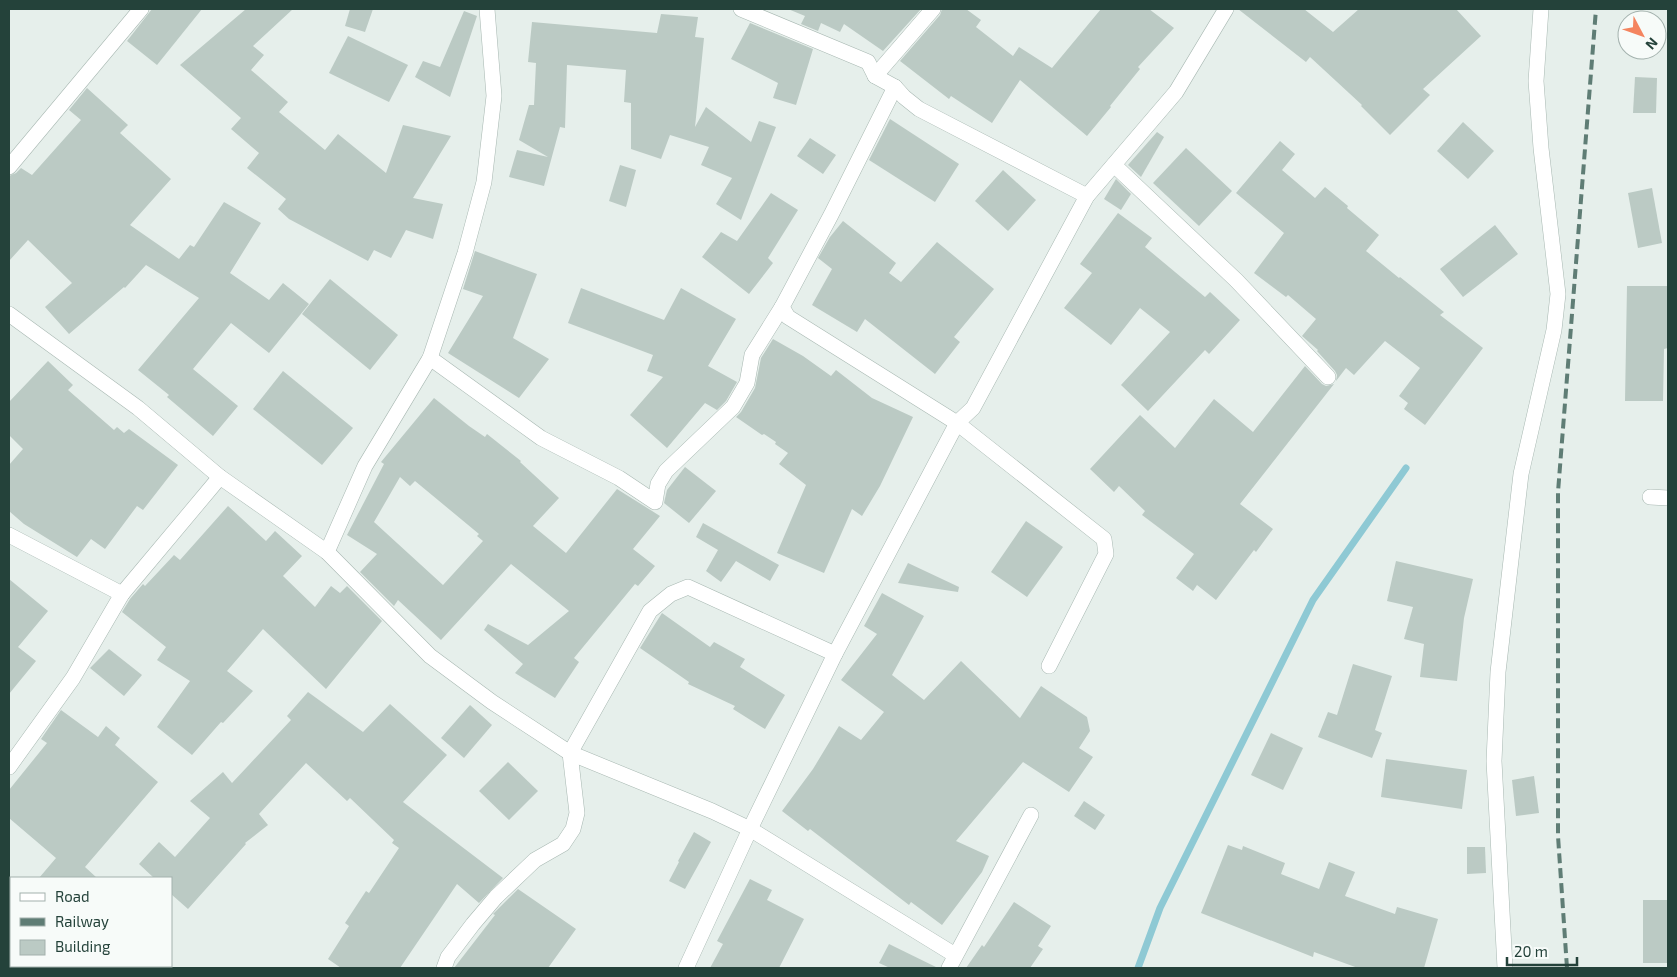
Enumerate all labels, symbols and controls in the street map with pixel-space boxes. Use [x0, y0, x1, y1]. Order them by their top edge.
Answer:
north arrow [1617, 10, 1667, 60]
text: N [1642, 34, 1662, 53]
legend [10, 877, 172, 967]
text: Road [55, 887, 90, 905]
text: Railway [55, 912, 109, 930]
scale bar [1507, 934, 1577, 966]
text: Building [55, 937, 111, 955]
text: 20 m [1514, 942, 1548, 960]

